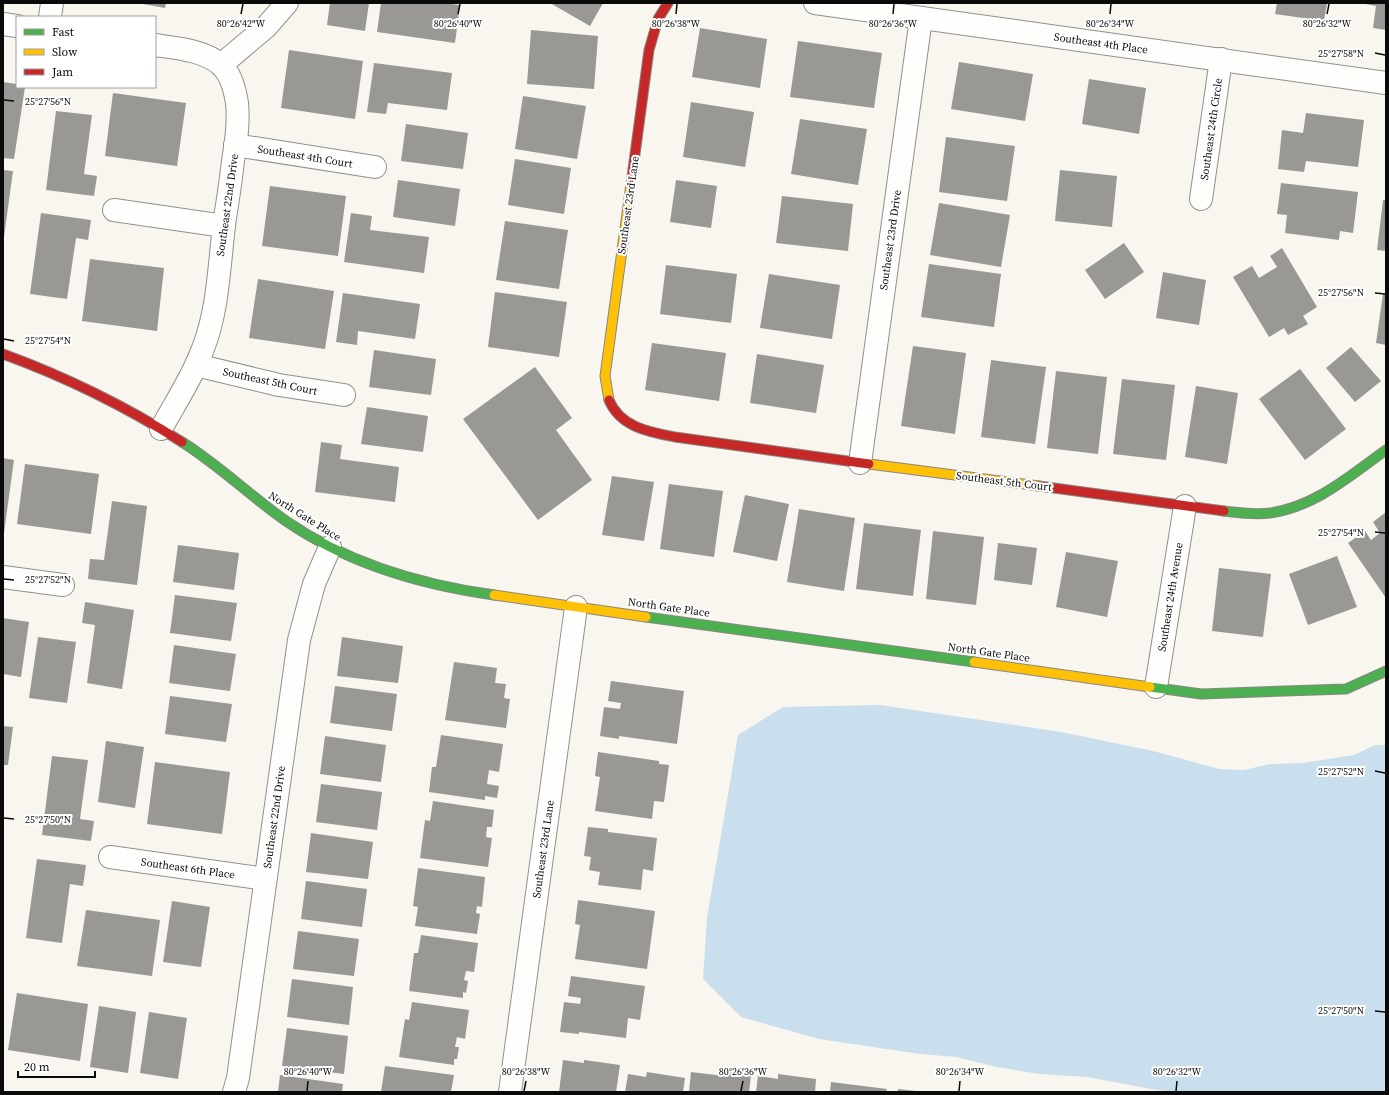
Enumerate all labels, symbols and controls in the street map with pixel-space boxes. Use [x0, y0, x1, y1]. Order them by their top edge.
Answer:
legend [16, 16, 156, 88]
text: 80°26'42"W [217, 17, 266, 30]
text: 80°26'40"W [434, 17, 483, 30]
text: 80°26'38"W [652, 17, 701, 30]
text: 80°26'36"W [869, 17, 918, 30]
text: 80°26'34"W [1086, 17, 1135, 30]
text: 80°26'32"W [1303, 17, 1352, 30]
text: Fast [52, 24, 74, 40]
street label: Southeast 4th Place [1053, 29, 1149, 58]
text: Slow [52, 44, 78, 60]
text: 25°27'58"N [1318, 47, 1364, 60]
text: Jam [51, 64, 73, 80]
street label: Southeast 24th Circle [1197, 77, 1226, 181]
text: 25°27'56"N [25, 95, 71, 108]
street label: Southeast 4th Court [256, 142, 354, 171]
street label: Southeast 22nd Drive [213, 153, 242, 257]
street label: Southeast 23rd Lane [614, 155, 643, 255]
street label: Southeast 23rd Drive [876, 189, 905, 291]
text: 25°27'56"N [1318, 286, 1364, 299]
text: 25°27'54"N [25, 334, 71, 347]
street label: Southeast 5th Court [221, 364, 319, 399]
street label: Southeast 5th Court [955, 468, 1053, 495]
street label: North Gate Place [266, 488, 344, 545]
text: 25°27'54"N [1318, 526, 1364, 539]
street label: Southeast 24th Avenue [1154, 541, 1187, 653]
text: 25°27'52"N [25, 573, 71, 586]
street label: North Gate Place [627, 594, 711, 621]
street label: North Gate Place [947, 639, 1031, 666]
street label: Southeast 22nd Drive [260, 765, 289, 869]
text: 25°27'52"N [1318, 765, 1364, 778]
street label: Southeast 23rd Lane [529, 799, 558, 899]
text: 25°27'50"N [25, 813, 71, 826]
street label: Southeast 6th Place [140, 854, 236, 883]
text: 25°27'50"N [1318, 1004, 1364, 1017]
scale bar [18, 1053, 95, 1079]
text: 20 m [24, 1059, 50, 1075]
text: 80°26'40"W [284, 1065, 333, 1078]
text: 80°26'38"W [502, 1065, 551, 1078]
text: 80°26'36"W [719, 1065, 768, 1078]
text: 80°26'34"W [936, 1065, 985, 1078]
text: 80°26'32"W [1153, 1065, 1202, 1078]

